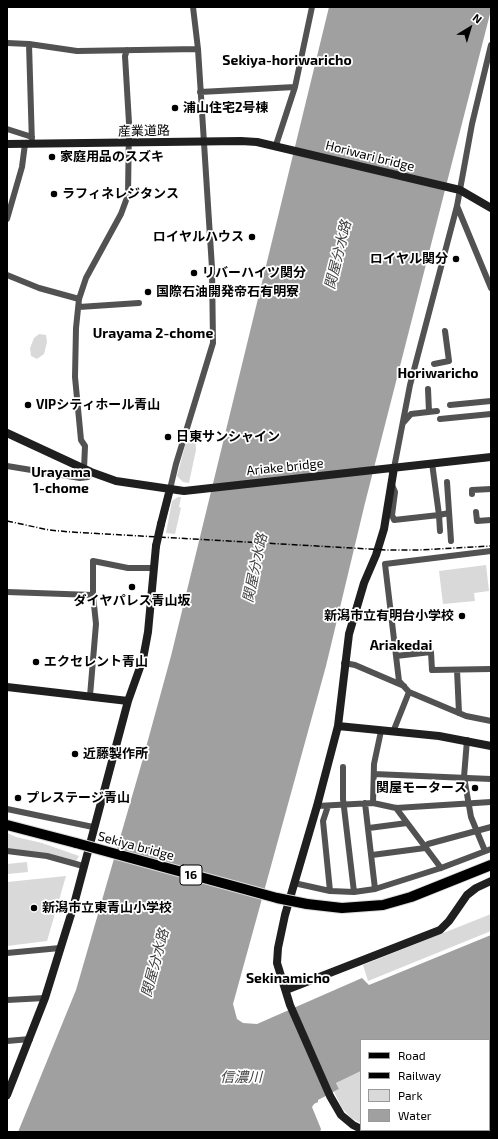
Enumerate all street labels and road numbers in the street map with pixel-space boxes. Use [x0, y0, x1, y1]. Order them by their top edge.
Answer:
street label: 産業道路 [118, 123, 170, 139]
street label: Horiwari bridge [324, 137, 416, 175]
street label: Ariake bridge [246, 455, 324, 479]
street label: Sekiya bridge [96, 828, 176, 864]
road number: 16 [180, 865, 202, 885]

